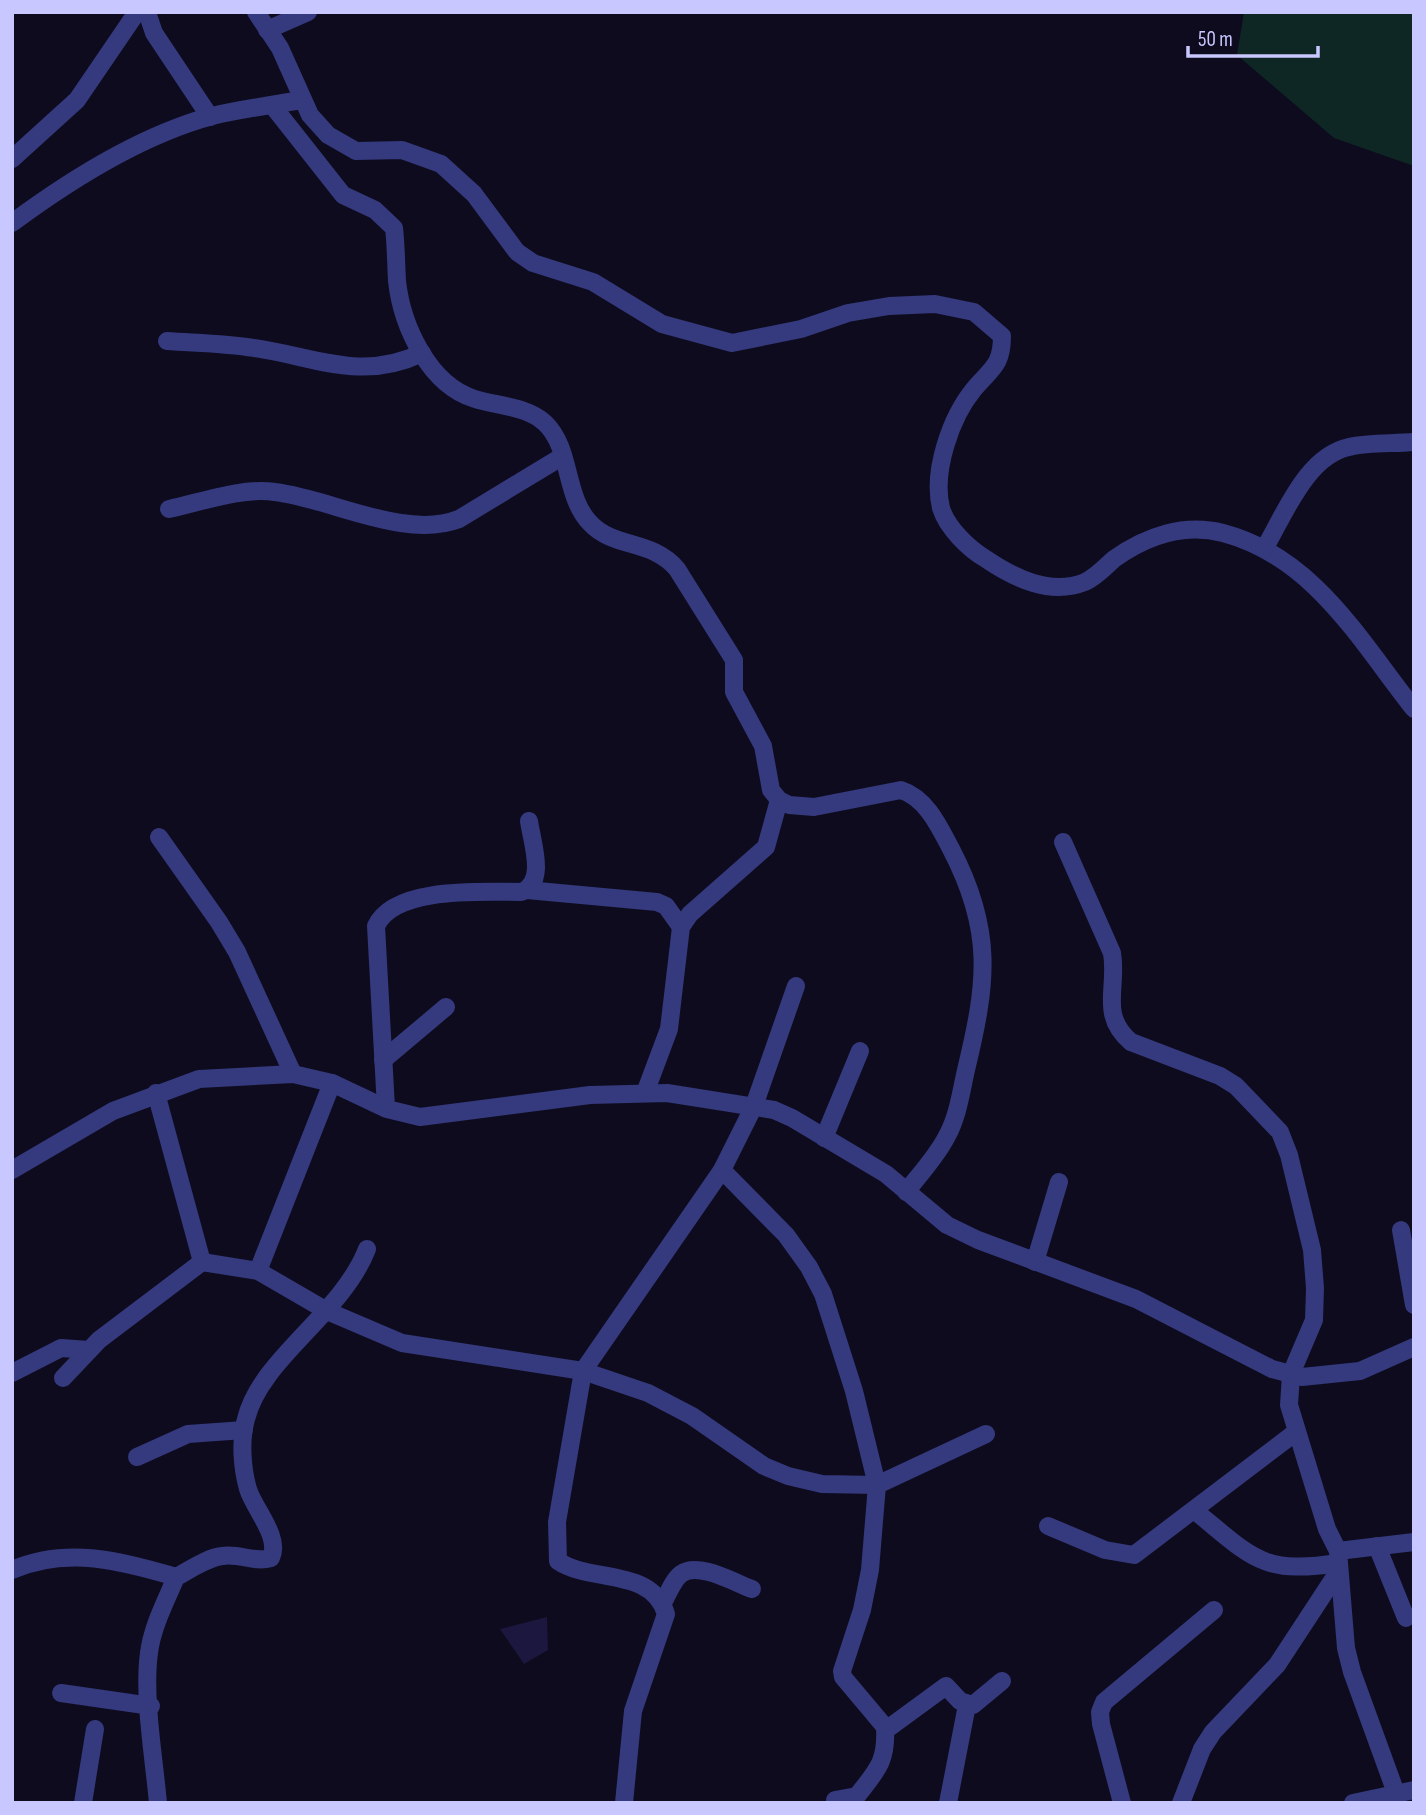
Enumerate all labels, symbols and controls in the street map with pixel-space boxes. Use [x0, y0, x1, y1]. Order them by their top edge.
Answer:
scale bar [1188, 14, 1318, 58]
text: 50 m [1198, 27, 1233, 52]

